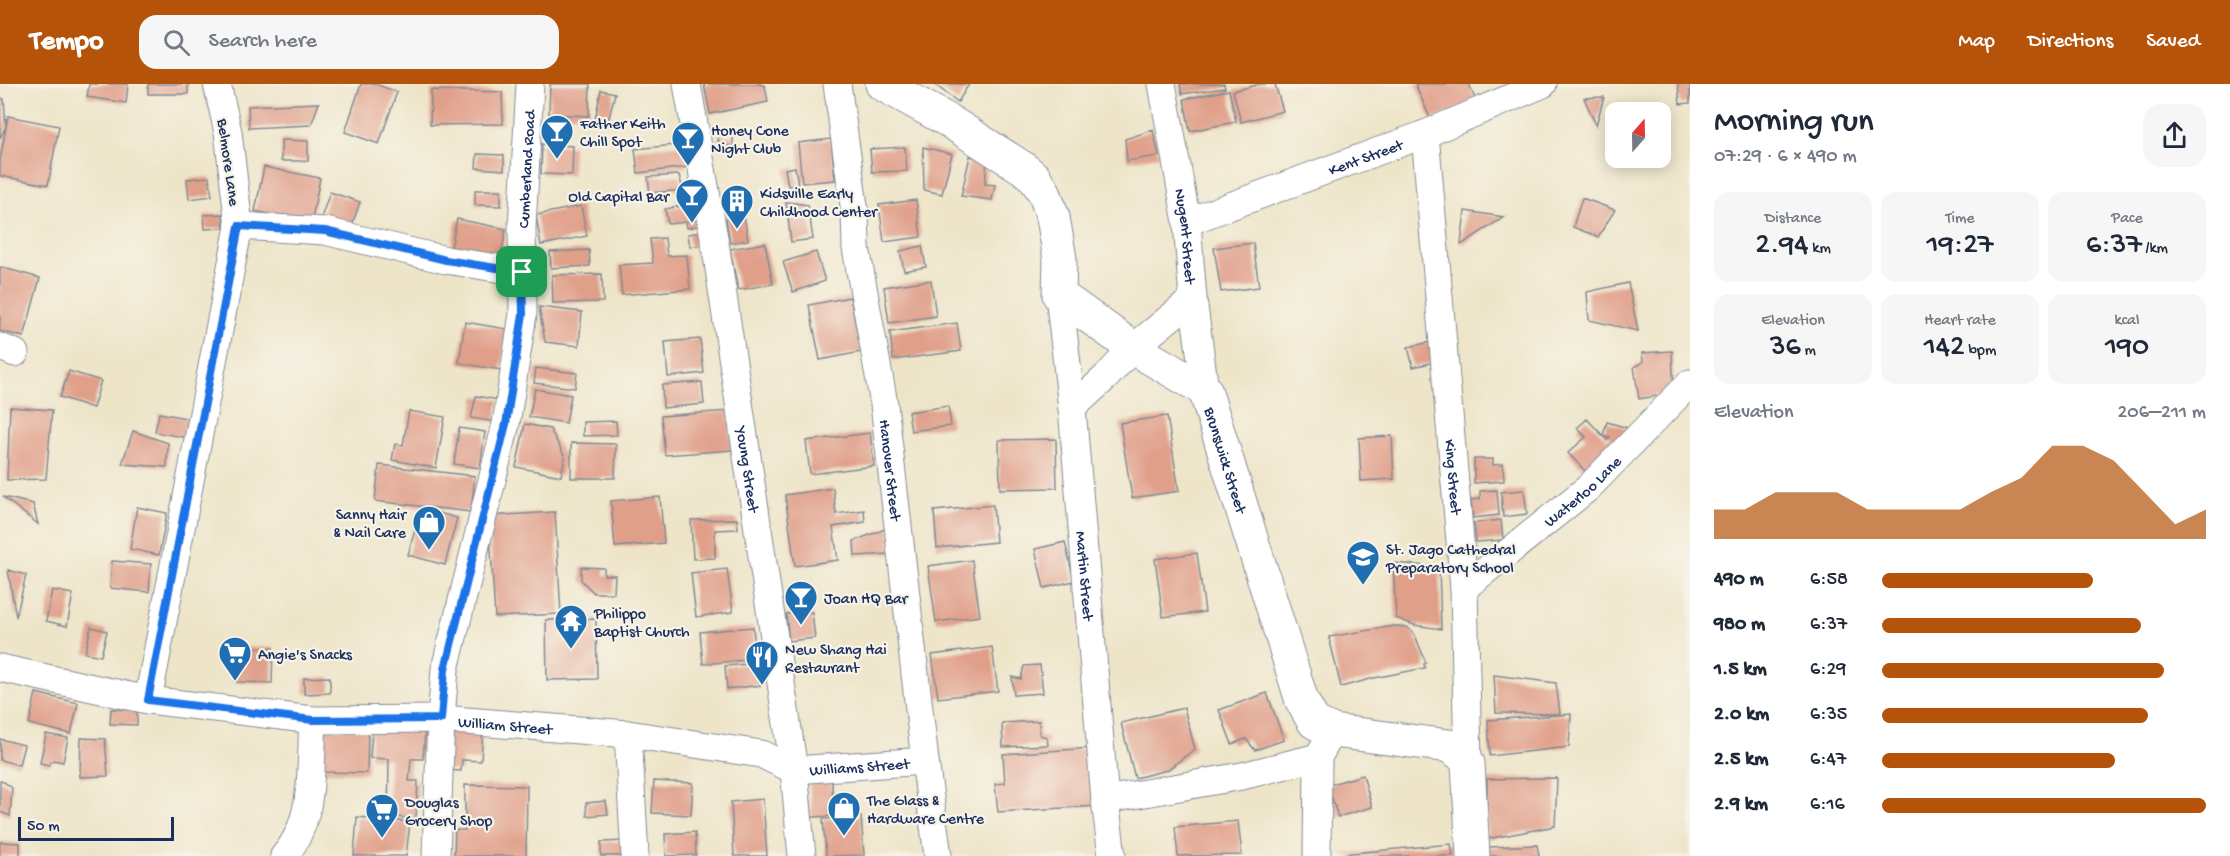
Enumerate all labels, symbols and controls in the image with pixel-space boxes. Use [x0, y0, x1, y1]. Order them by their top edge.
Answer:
search box [139, 15, 559, 69]
text: Tempo [30, 26, 103, 59]
icon: search [160, 26, 193, 59]
text: Search here [208, 29, 317, 55]
text: Map [1958, 30, 1995, 55]
text: Directions [2028, 30, 2113, 55]
text: Saved [2146, 30, 2200, 55]
north arrow [1605, 102, 1671, 168]
map controls [1605, 102, 1671, 168]
text: Morning run [1714, 104, 1874, 142]
button: share [2143, 104, 2206, 167]
street label: Cumberland Road [516, 108, 542, 229]
bar icon: Father Keith Chill Spot [539, 113, 575, 160]
place label: Father Keith Chill Spot [579, 116, 666, 153]
street label: Belmore Lane [211, 117, 242, 208]
bar icon: Honey Cone Night Club [670, 120, 706, 167]
place label: Honey Cone Night Club [711, 123, 790, 160]
street label: Kent Street [1327, 136, 1408, 182]
text: 07:29 · 6 × 490 m [1714, 146, 1857, 169]
bar icon: Old Capital Bar [674, 177, 710, 224]
building icon: Kidsville Early Childhood Center [719, 183, 755, 230]
place label: Kidsville Early Childhood Center [760, 186, 878, 223]
street label: Nugent Street [1168, 187, 1198, 286]
place label: Old Capital Bar [568, 189, 670, 208]
text: Distance [1765, 210, 1821, 229]
text: Time [1945, 210, 1975, 229]
text: Pace [2111, 210, 2143, 229]
text: 2.94 [1755, 229, 1809, 264]
text: 19:27 [1927, 229, 1993, 264]
text: 6:37 [2086, 229, 2142, 264]
text: km [1809, 240, 1831, 259]
text: /km [2142, 240, 2168, 259]
pin [496, 246, 547, 297]
icon: arrive [505, 255, 538, 288]
text: Elevation [1761, 312, 1825, 331]
text: Heart rate [1924, 312, 1996, 331]
text: kcal [2115, 312, 2139, 331]
text: 36 [1770, 331, 1801, 366]
text: 142 [1924, 331, 1965, 366]
text: 190 [2105, 331, 2149, 366]
text: m [1801, 342, 1816, 361]
text: bpm [1965, 342, 1996, 361]
text: Elevation [1714, 402, 1794, 425]
text: 206–211 m [2118, 402, 2206, 425]
street label: Brunswick Street [1198, 405, 1249, 517]
street label: Hanover Street [873, 419, 903, 523]
street label: Young Street [729, 423, 761, 515]
street label: King Street [1438, 439, 1464, 517]
street label: Waterloo Lane [1541, 453, 1627, 533]
shop icon: Sanny Hair & Nail Care [411, 504, 447, 551]
place label: Sanny Hair & Nail Care [333, 507, 407, 544]
street label: Martin Street [1069, 530, 1096, 623]
school or university icon: St. Jago Cathedral Preparatory School [1345, 539, 1381, 586]
place label: St. Jago Cathedral Preparatory School [1385, 542, 1516, 579]
text: 490 m [1714, 569, 1764, 592]
text: 6:58 [1810, 569, 1848, 592]
bar icon: Joan HQ Bar [783, 579, 819, 626]
place label: Joan HQ Bar [824, 591, 909, 610]
temple icon: Philippo Baptist Church [553, 603, 589, 650]
place label: Philippo Baptist Church [593, 606, 690, 643]
text: 980 m [1714, 614, 1765, 637]
text: 6:37 [1810, 614, 1847, 637]
supermarket icon: Angie's Snacks [217, 635, 253, 682]
restaurant icon: New Shang Hai Restaurant [744, 639, 780, 686]
place label: New Shang Hai Restaurant [785, 642, 887, 679]
place label: Angie's Snacks [258, 647, 353, 666]
text: 1.5 km [1714, 659, 1767, 682]
text: 6:29 [1810, 659, 1846, 682]
text: 2.0 km [1714, 704, 1769, 727]
text: 6:35 [1810, 704, 1847, 727]
street label: William Street [457, 714, 554, 741]
text: 2.5 km [1714, 749, 1768, 772]
text: 6:47 [1810, 749, 1846, 772]
street label: Williams Street [809, 756, 912, 782]
shop icon: The Glass & Hardware Centre [826, 790, 862, 837]
supermarket icon: Douglas Grocery Shop [364, 792, 400, 839]
place label: The Glass & Hardware Centre [866, 793, 985, 830]
text: 2.9 km [1714, 794, 1768, 817]
text: 6:16 [1810, 794, 1845, 817]
place label: Douglas Grocery Shop [404, 795, 492, 832]
scale bar [18, 814, 174, 842]
text: 50 m [27, 818, 60, 837]

